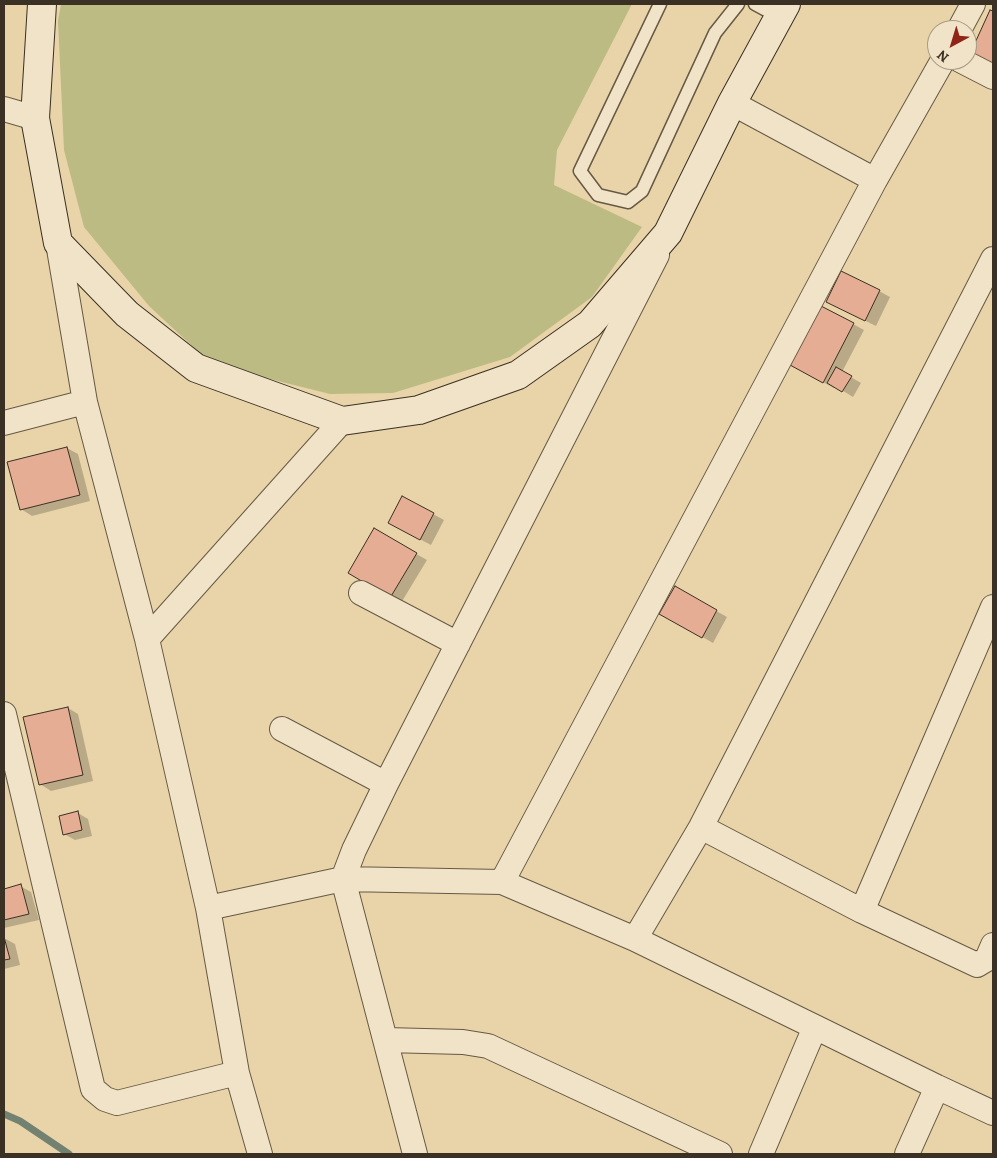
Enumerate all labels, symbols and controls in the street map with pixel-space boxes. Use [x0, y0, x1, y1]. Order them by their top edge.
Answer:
north arrow [927, 20, 977, 70]
text: N [933, 46, 953, 67]

